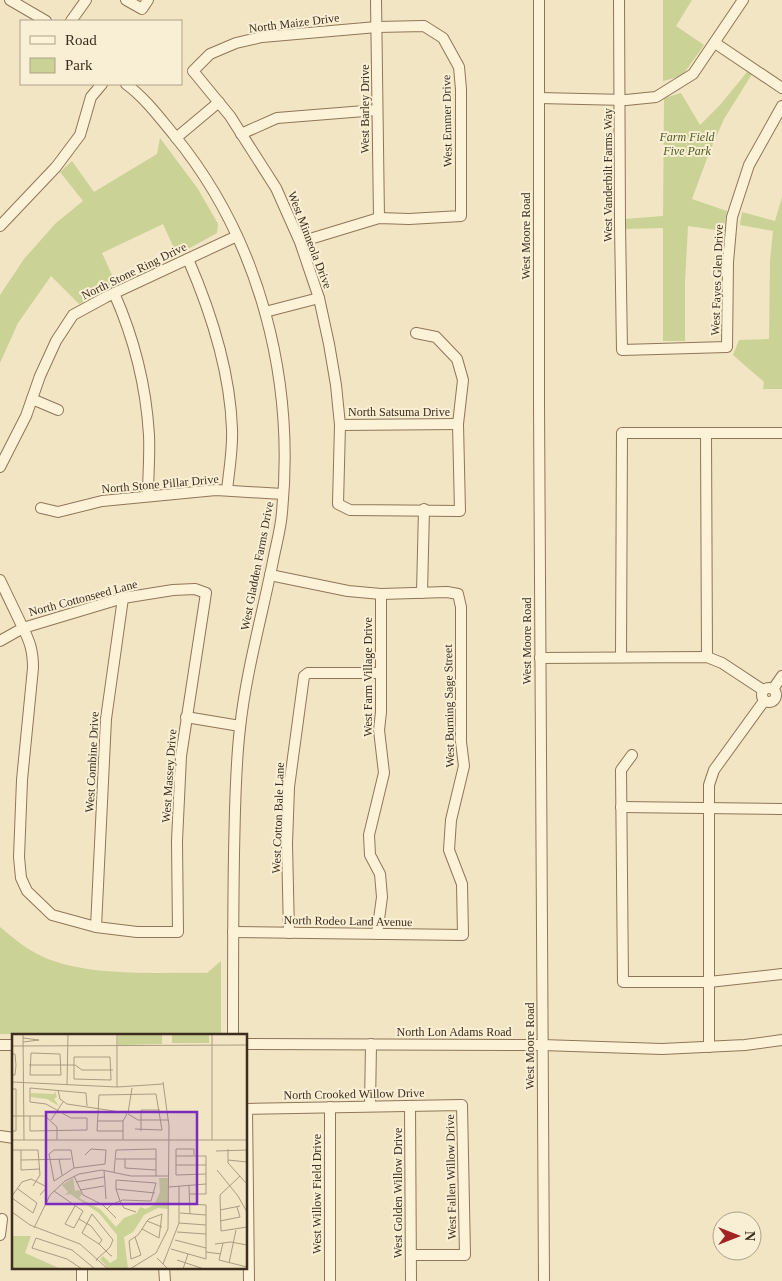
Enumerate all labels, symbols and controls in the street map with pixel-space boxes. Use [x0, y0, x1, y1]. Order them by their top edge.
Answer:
street label: North Maize Drive [248, 10, 340, 36]
legend [20, 20, 182, 85]
text: Road [65, 32, 97, 48]
text: Park [65, 57, 93, 73]
street label: West Barley Drive [358, 64, 372, 154]
street label: West Emmer Drive [439, 75, 455, 167]
street label: West Vanderbilt Farms Way [601, 108, 615, 242]
park label: Farm Field Five Park [659, 130, 715, 158]
street label: West Minneola Drive [285, 189, 335, 291]
street label: West Moore Road [519, 192, 533, 280]
street label: West Fayes Glen Drive [708, 224, 726, 336]
street label: North Stone Ring Drive [79, 240, 189, 302]
street label: North Satsuma Drive [348, 405, 450, 419]
street label: North Stone Pillar Drive [101, 472, 219, 496]
street label: West Gladden Farms Drive [238, 501, 276, 631]
street label: North Cottonseed Lane [27, 577, 139, 619]
street label: West Moore Road [520, 597, 534, 685]
street label: West Farm Village Drive [361, 617, 375, 737]
street label: West Burning Sage Street [441, 644, 457, 768]
street label: West Combine Drive [82, 711, 102, 813]
street label: West Massey Drive [159, 729, 179, 823]
street label: West Cotton Bale Lane [269, 762, 287, 874]
street label: North Rodeo Land Avenue [284, 913, 412, 929]
street label: West Moore Road [523, 1002, 537, 1090]
street label: North Lon Adams Road [397, 1025, 512, 1039]
inset map [12, 1034, 248, 1268]
street label: North Crooked Willow Drive [283, 1086, 425, 1102]
street label: West Fallen Willow Drive [443, 1114, 459, 1240]
street label: West Golden Willow Drive [391, 1128, 405, 1258]
street label: West Willow Field Drive [310, 1134, 324, 1254]
north arrow [712, 1211, 762, 1261]
text: N [742, 1231, 757, 1241]

